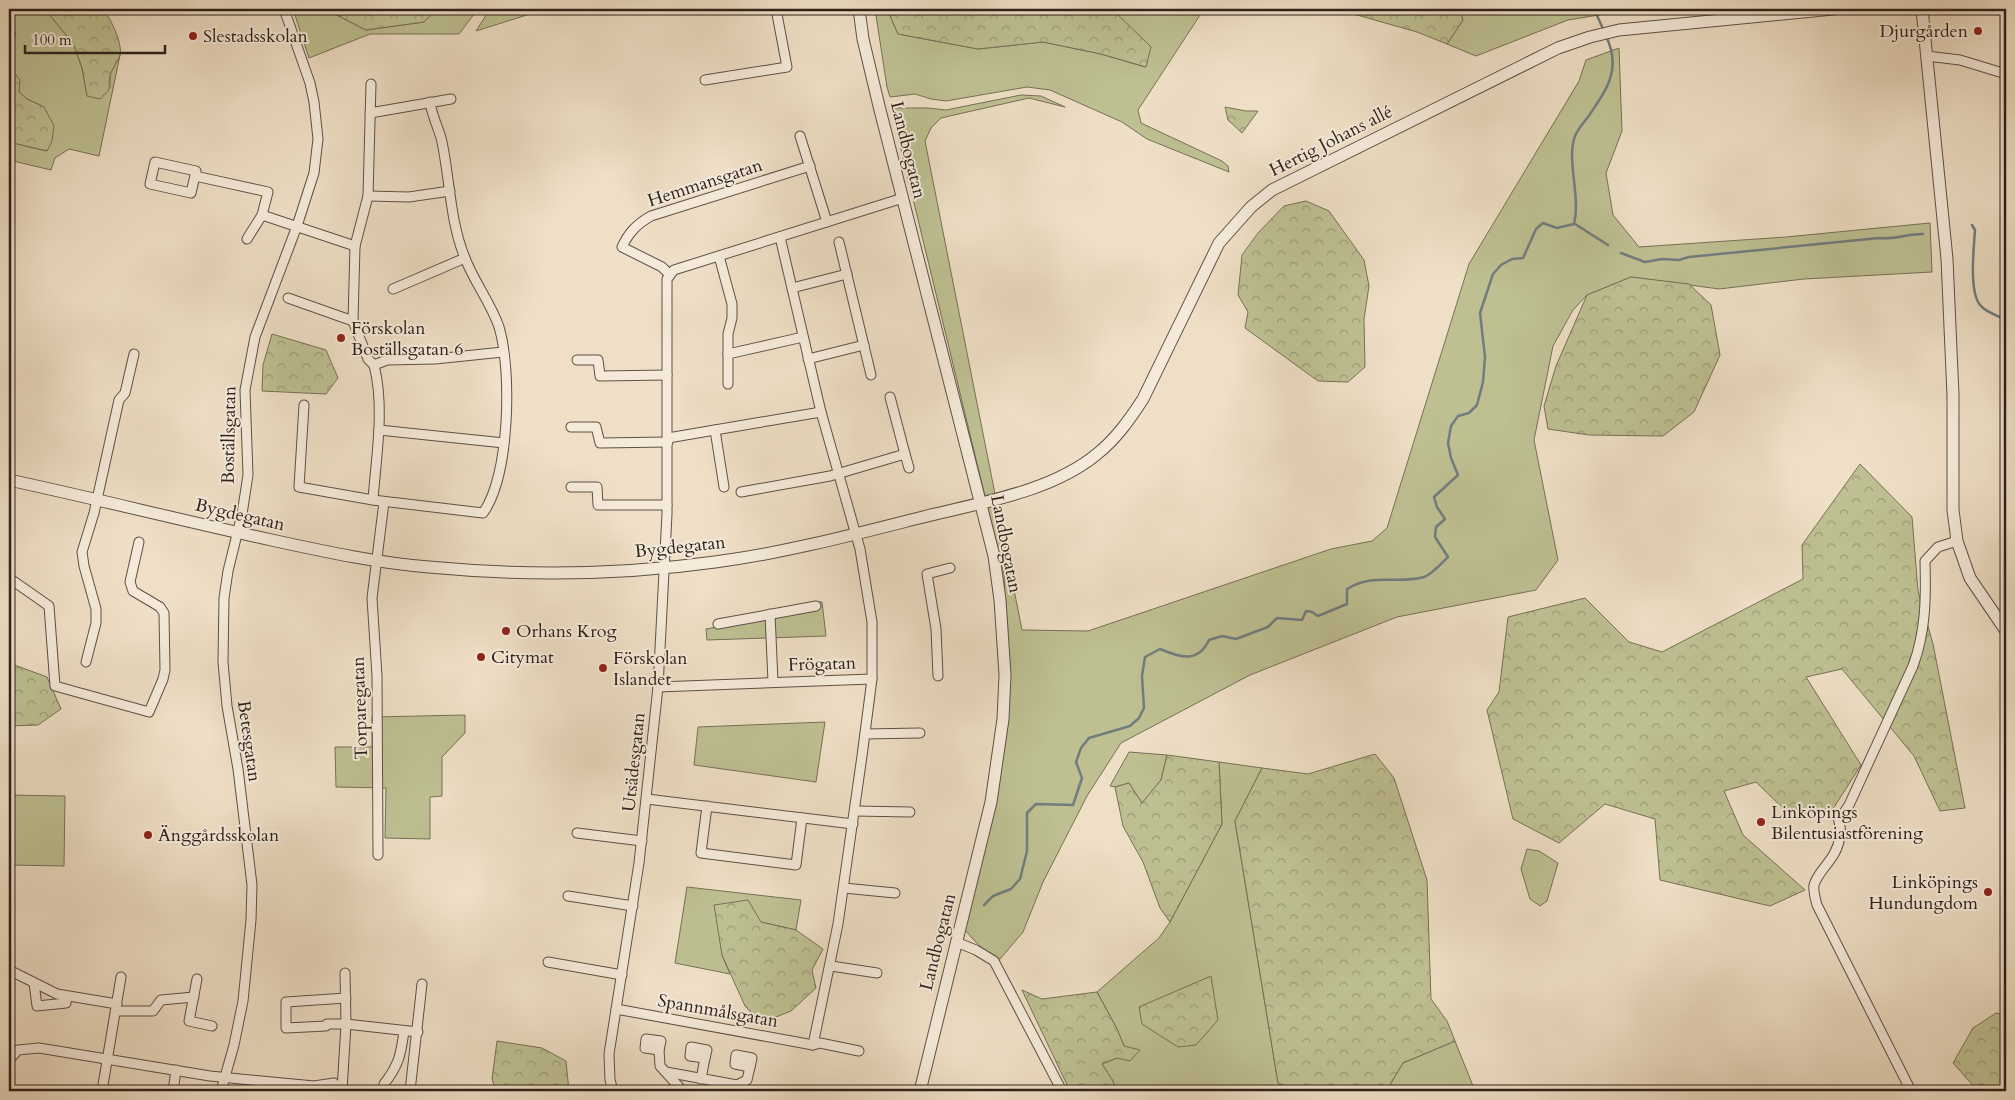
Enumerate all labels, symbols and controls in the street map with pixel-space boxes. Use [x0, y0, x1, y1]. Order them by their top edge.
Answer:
place label: Djurgården [1879, 19, 1969, 44]
scale bar [25, 22, 165, 54]
place label: Slestadsskolan [203, 24, 309, 49]
marker: Djurgården [1972, 25, 1984, 37]
text: 100 m [32, 30, 72, 50]
marker: Slestadsskolan [187, 30, 199, 42]
street label: Landbogatan [884, 99, 932, 202]
street label: Hertig Johans allé [1265, 99, 1397, 183]
street label: Hemmansgatan [644, 152, 766, 213]
place label: Förskolan Boställsgatan 6 [351, 316, 463, 362]
marker: Förskolan Boställsgatan 6 [335, 332, 347, 344]
street label: Boställsgatan [216, 385, 242, 484]
street label: Bygdegatan [193, 493, 288, 538]
street label: Landbogatan [984, 493, 1028, 596]
street label: Bygdegatan [633, 530, 727, 564]
place label: Orhans Krog [516, 619, 618, 644]
marker: Orhans Krog [500, 625, 512, 637]
place label: Citymat [491, 645, 554, 670]
place label: Förskolan Islandet [613, 646, 688, 692]
street label: Frögatan [788, 650, 857, 678]
marker: Citymat [475, 651, 487, 663]
street label: Torparegatan [346, 655, 374, 760]
marker: Förskolan Islandet [597, 662, 609, 674]
street label: Betesgatan [231, 699, 267, 784]
street label: Utsädesgatan [616, 710, 652, 813]
place label: Linköpings Bilentusiastförening [1771, 800, 1924, 846]
marker: Linköpings Bilentusiastförening [1755, 816, 1767, 828]
place label: Änggårdsskolan [158, 823, 280, 848]
marker: Änggårdsskolan [142, 829, 154, 841]
place label: Linköpings Hundungdom [1869, 870, 1979, 916]
marker: Linköpings Hundungdom [1982, 886, 1994, 898]
street label: Landbogatan [914, 890, 962, 993]
street label: Spannmålsgatan [656, 988, 781, 1034]

